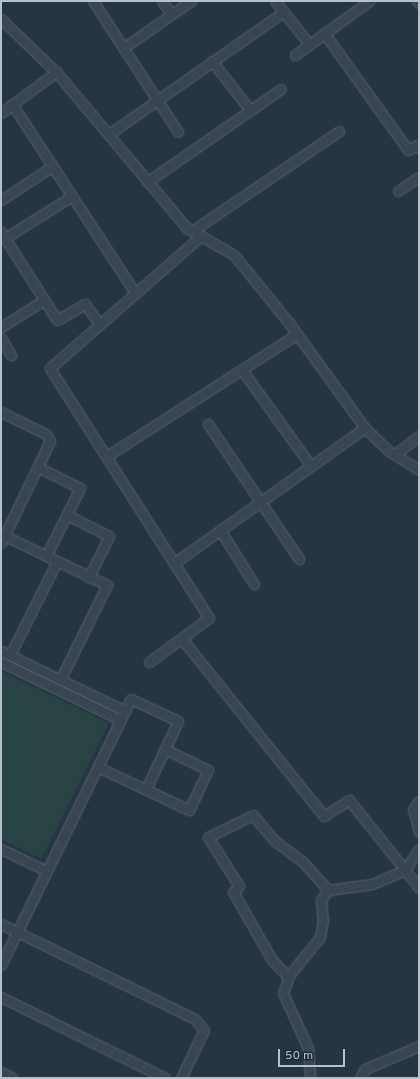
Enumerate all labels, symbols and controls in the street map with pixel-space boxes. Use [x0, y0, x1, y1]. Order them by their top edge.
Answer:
scale bar [280, 1041, 347, 1067]
text: 50 m [285, 1048, 313, 1064]

